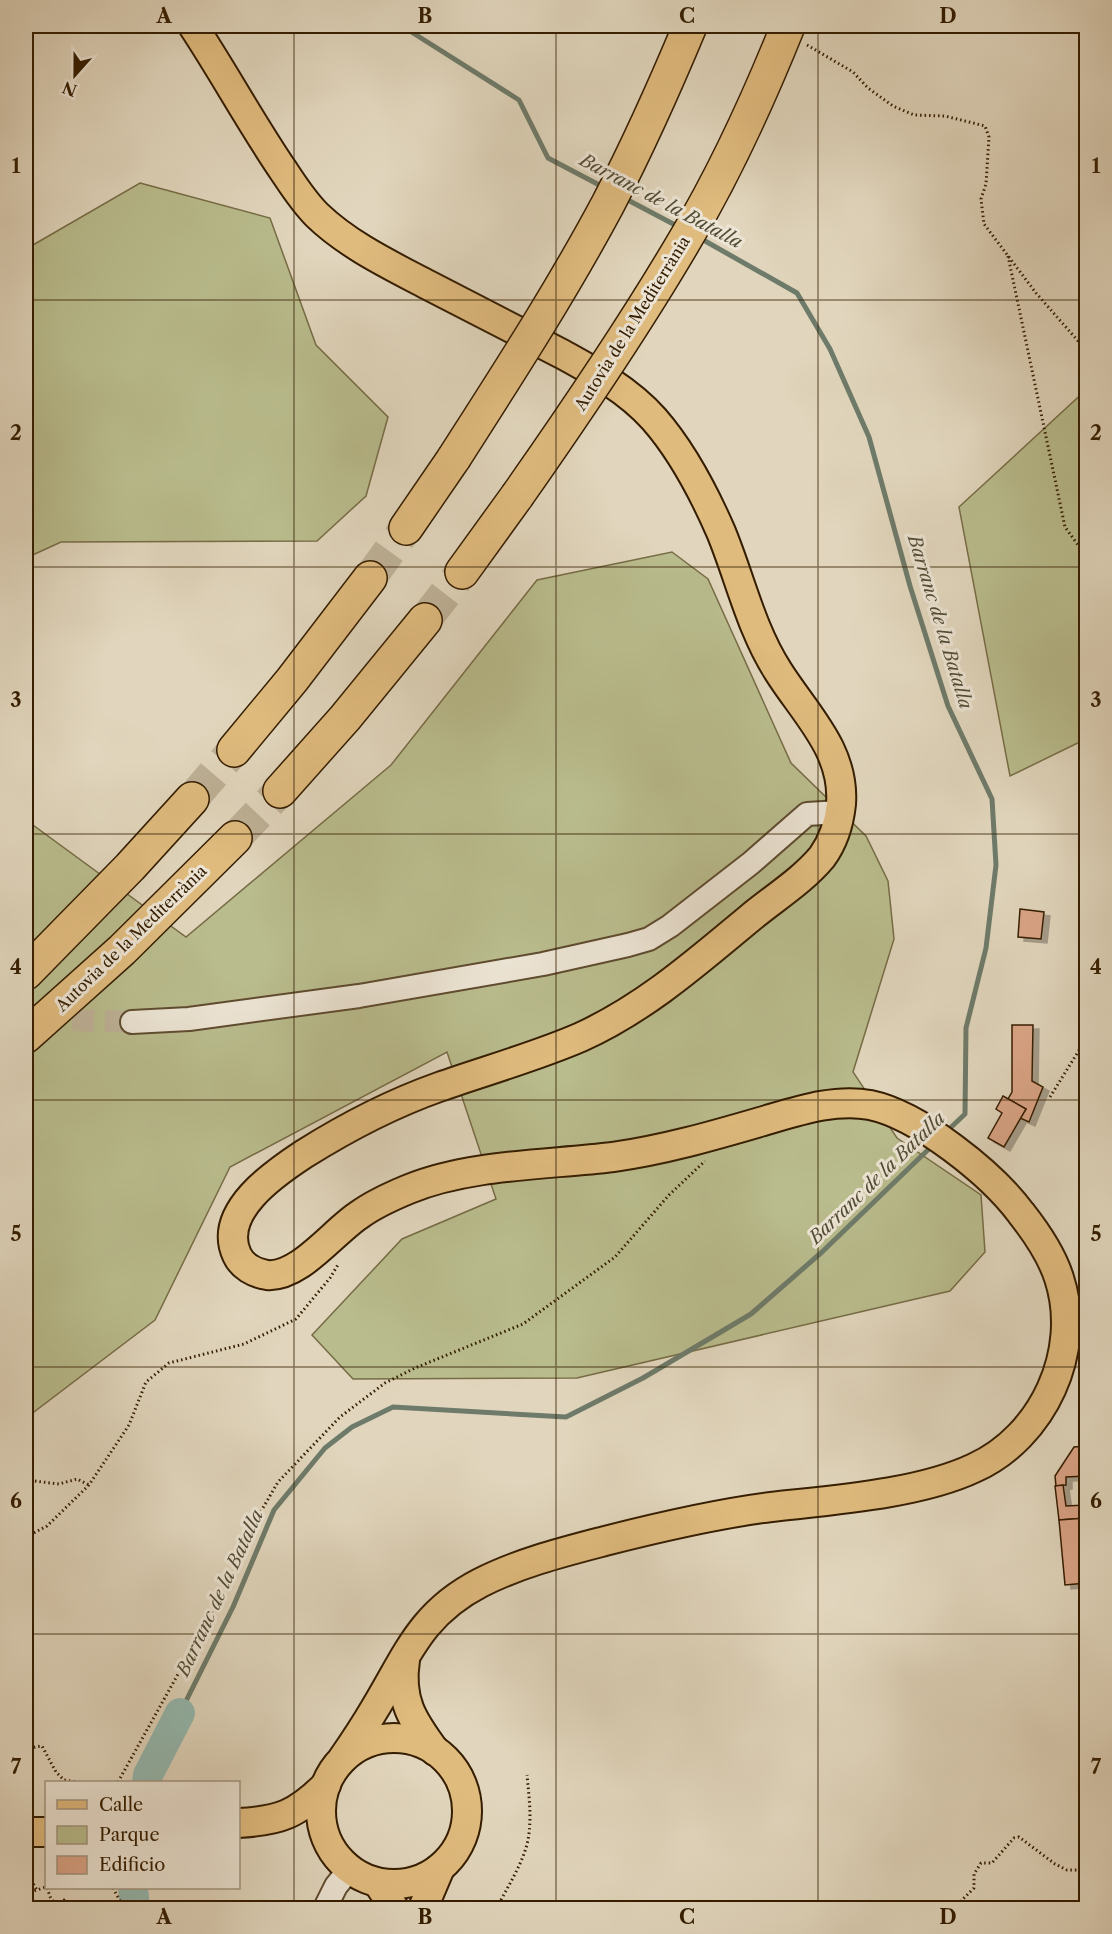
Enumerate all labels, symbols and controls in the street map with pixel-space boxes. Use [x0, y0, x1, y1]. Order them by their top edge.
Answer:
text: A [155, 4, 172, 28]
text: B [418, 4, 433, 28]
text: C [679, 4, 695, 28]
text: D [939, 4, 957, 28]
north arrow [45, 45, 105, 105]
text: N [59, 77, 80, 101]
water label: Barranc de la Batalla [574, 148, 746, 253]
text: 1 [12, 154, 21, 178]
text: 1 [1092, 154, 1101, 178]
street label: Autovia de la Mediterrània [569, 232, 694, 415]
text: 2 [10, 421, 22, 445]
text: 2 [1090, 421, 1102, 445]
water label: Barranc de la Batalla [902, 530, 977, 712]
text: 3 [10, 688, 22, 712]
text: 3 [1090, 688, 1102, 712]
street label: Autovia de la Mediterrània [51, 860, 211, 1016]
text: 4 [10, 955, 22, 979]
text: 4 [1090, 955, 1102, 979]
water label: Barranc de la Batalla [803, 1107, 950, 1250]
text: 5 [10, 1222, 22, 1246]
text: 5 [1090, 1222, 1102, 1246]
text: 6 [10, 1489, 22, 1513]
text: 6 [1090, 1489, 1102, 1513]
water label: Barranc de la Batalla [171, 1506, 268, 1681]
text: 7 [11, 1755, 22, 1779]
text: 7 [1091, 1755, 1102, 1779]
legend [45, 1781, 240, 1889]
text: Calle [99, 1794, 143, 1816]
text: Parque [99, 1824, 160, 1846]
text: Edificio [99, 1854, 165, 1876]
text: A [155, 1905, 172, 1929]
text: B [418, 1905, 433, 1929]
text: C [679, 1905, 695, 1929]
text: D [939, 1905, 957, 1929]

